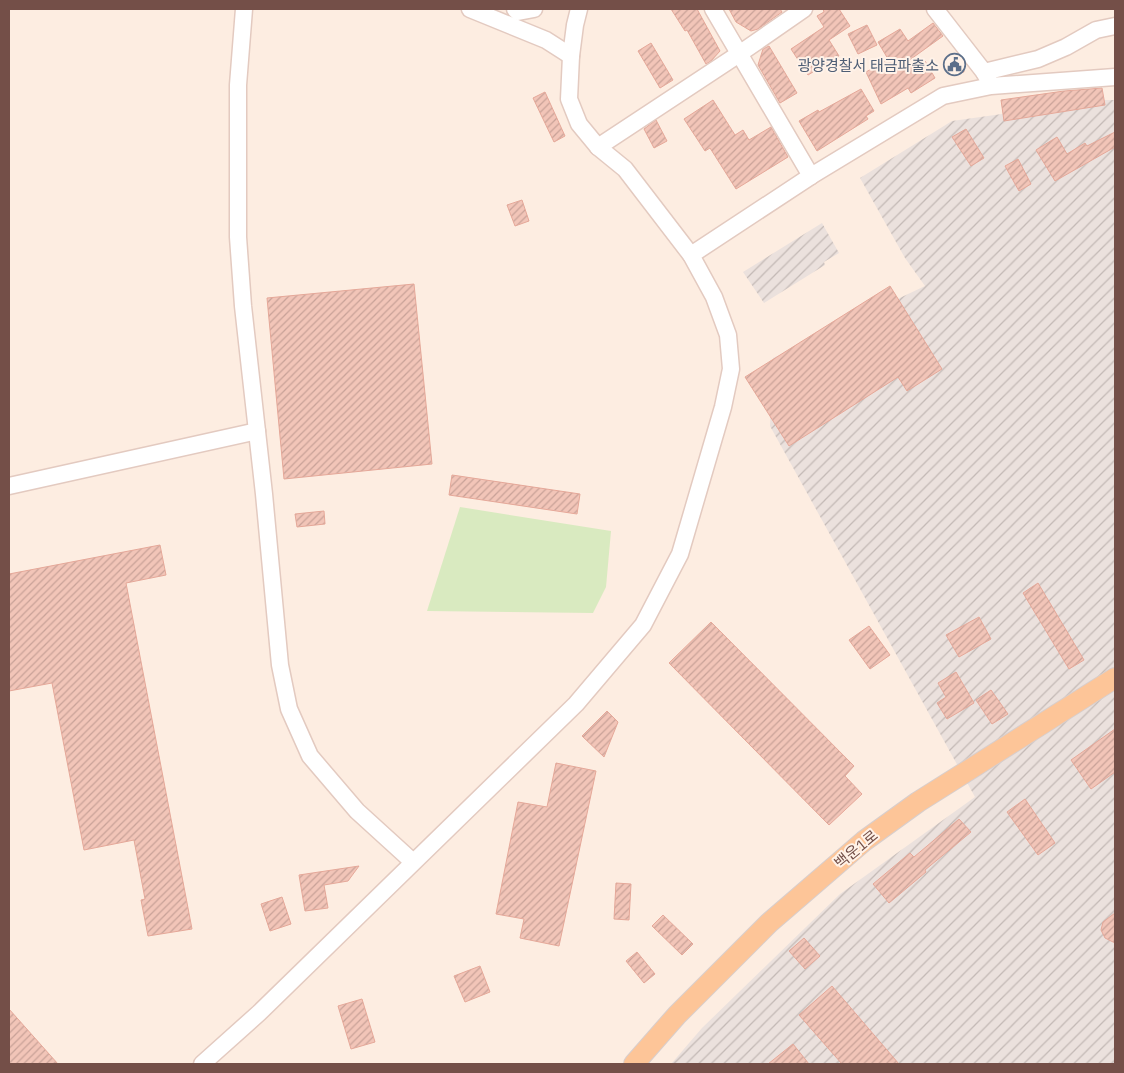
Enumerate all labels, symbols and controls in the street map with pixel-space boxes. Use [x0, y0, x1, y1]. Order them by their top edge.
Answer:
public building icon: 광양경찰서 태금파출소 [943, 53, 967, 77]
place label: 광양경찰서 태금파출소 [797, 56, 939, 75]
street label: 백운1로 [830, 826, 882, 872]

